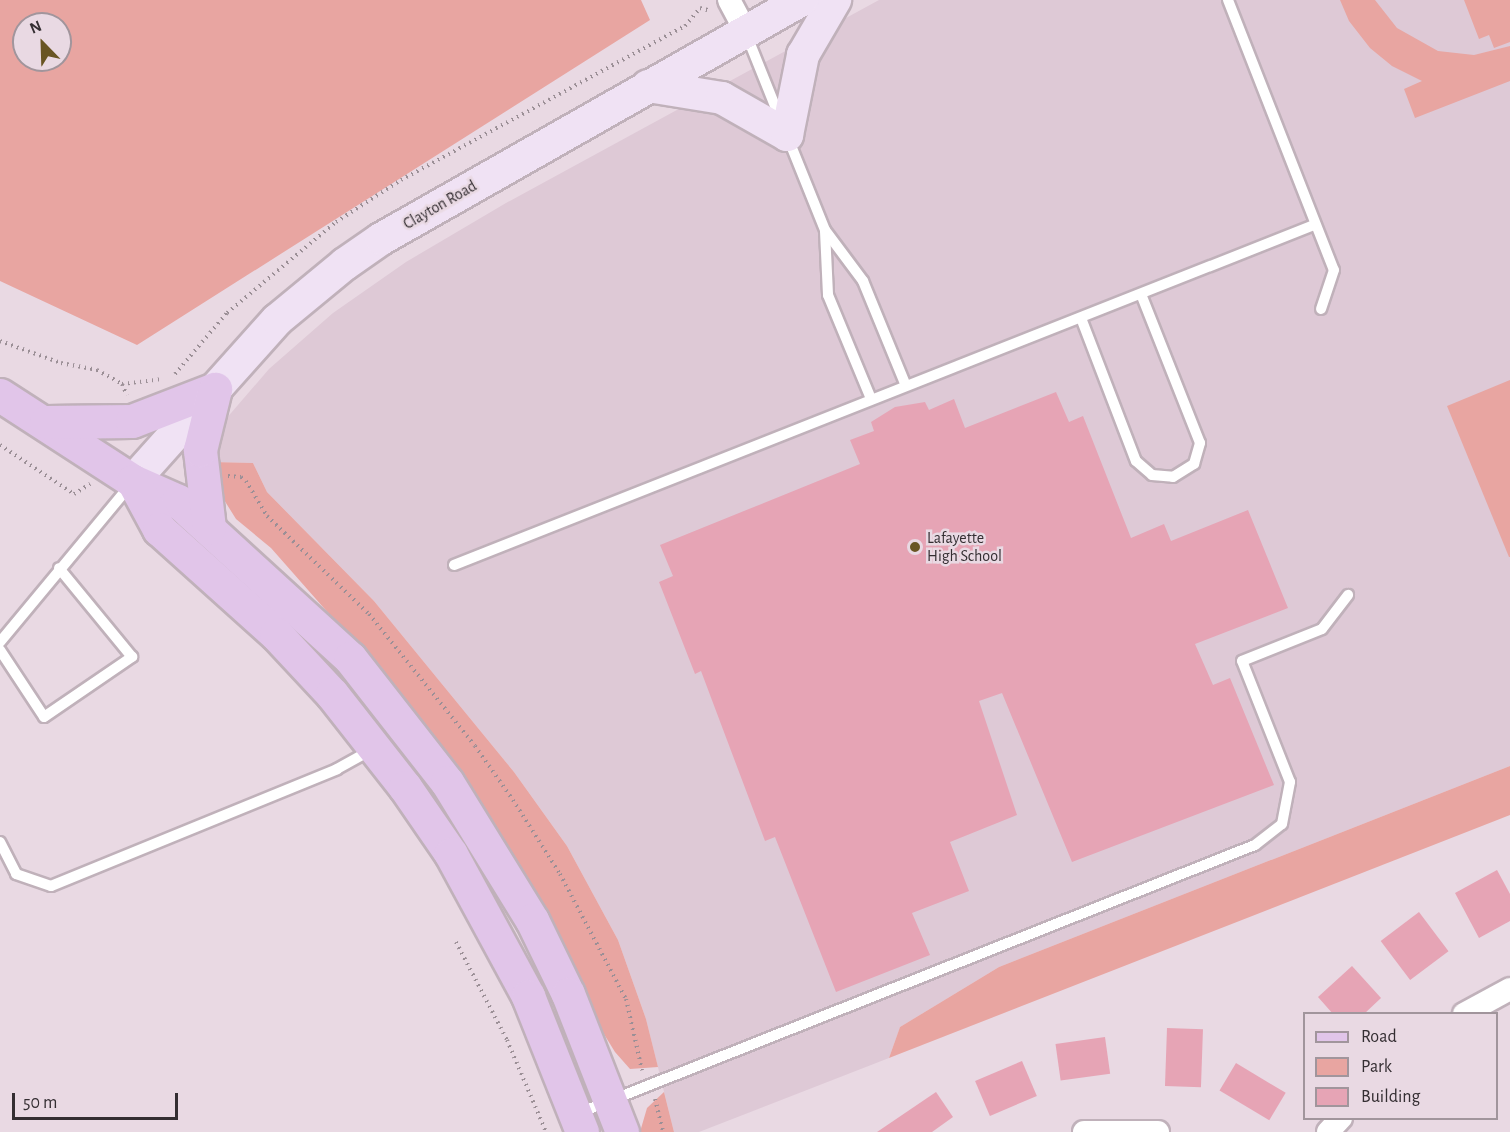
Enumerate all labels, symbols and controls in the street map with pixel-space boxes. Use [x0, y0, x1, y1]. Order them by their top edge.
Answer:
north arrow [12, 12, 72, 72]
text: N [28, 18, 44, 37]
street label: Clayton Road [400, 176, 480, 234]
place label: Lafayette High School [927, 528, 1002, 566]
marker: Lafayette High School [908, 540, 922, 554]
legend [1303, 1012, 1498, 1120]
text: Road [1361, 1028, 1397, 1046]
text: Park [1361, 1058, 1392, 1076]
scale bar [15, 1081, 182, 1119]
text: Building [1361, 1088, 1420, 1106]
text: 50 m [23, 1094, 57, 1112]

